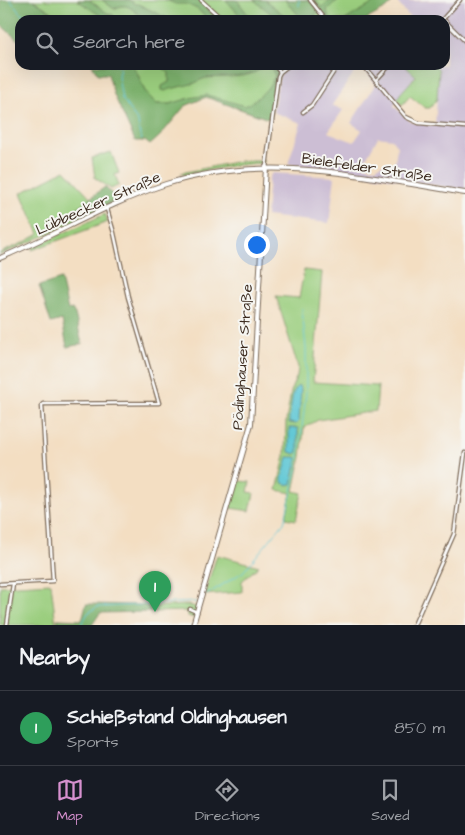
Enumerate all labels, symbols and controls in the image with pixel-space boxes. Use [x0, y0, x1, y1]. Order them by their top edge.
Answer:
search box [15, 15, 450, 70]
icon: search [33, 29, 61, 57]
text: Search here [73, 29, 185, 56]
street label: Bielefelder Straße [300, 148, 433, 187]
street label: Lübbecker Straße [33, 167, 164, 240]
your location [244, 232, 270, 258]
street label: Pödinghauser Straße [227, 283, 259, 431]
pin: 1 [139, 571, 171, 612]
text: Nearby [20, 643, 90, 672]
text: Schießstand Oldinghausen [67, 704, 287, 731]
text: 1 [35, 717, 37, 739]
text: 850 m [394, 717, 445, 739]
text: Sports [67, 731, 119, 753]
tab: Map [56, 776, 84, 826]
tab: Directions [195, 776, 260, 826]
tab: Saved [371, 776, 409, 826]

